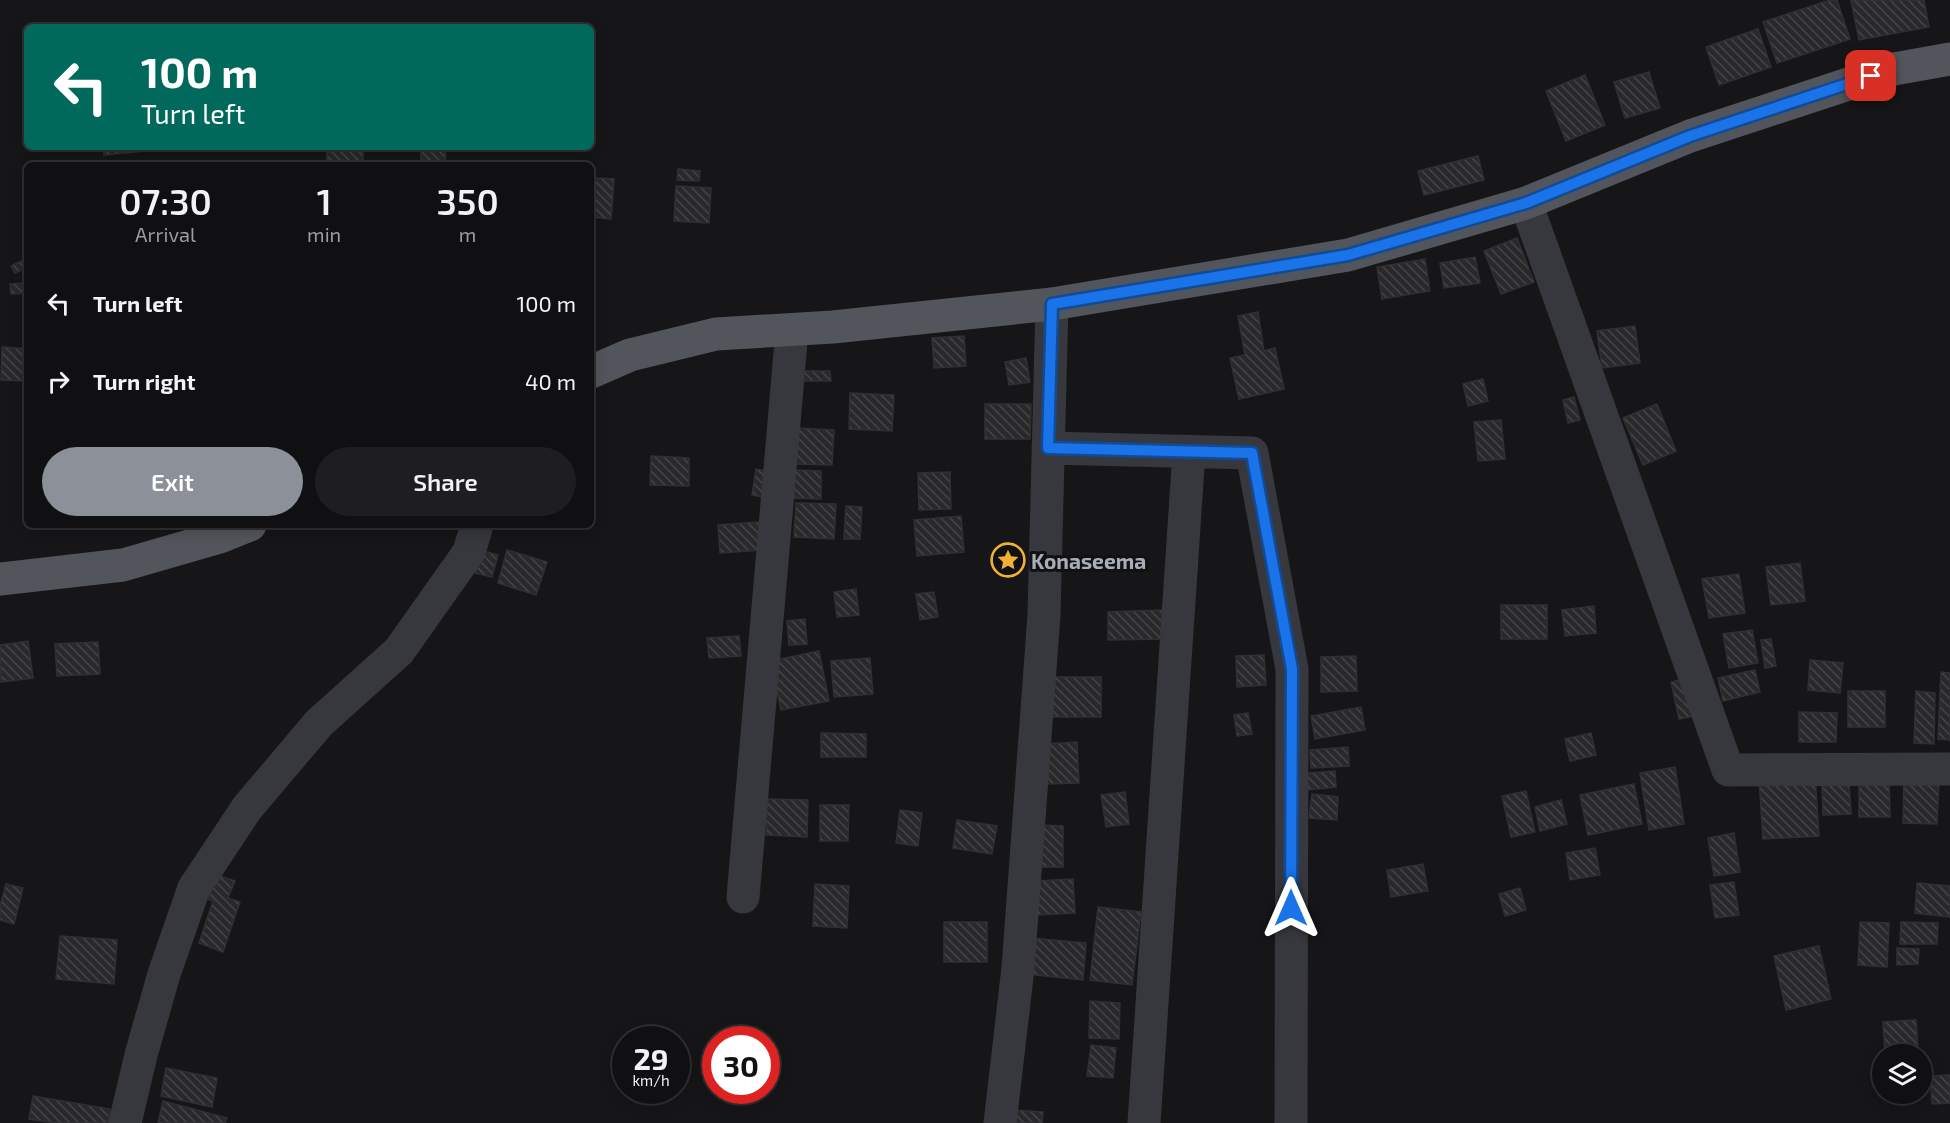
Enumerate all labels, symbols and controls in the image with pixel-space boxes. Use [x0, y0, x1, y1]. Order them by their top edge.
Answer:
text: 100 m [141, 46, 258, 96]
icon: left [42, 48, 120, 126]
pin [1845, 50, 1896, 101]
icon: arrive [1854, 59, 1887, 92]
text: Turn left [141, 97, 245, 129]
text: 07:30 [119, 179, 212, 222]
text: 1 [317, 179, 332, 222]
text: 350 [437, 179, 499, 222]
text: Arrival [135, 222, 196, 246]
text: min [307, 222, 341, 246]
text: m [459, 222, 476, 246]
icon: left [42, 287, 75, 320]
text: Turn left [93, 290, 182, 316]
text: 100 m [517, 290, 576, 316]
icon: right [42, 365, 75, 398]
text: Turn right [93, 368, 195, 394]
text: 40 m [525, 368, 576, 394]
button: Exit [42, 447, 303, 516]
button: Share [315, 447, 576, 516]
place icon: Konaseema [990, 542, 1026, 578]
place label: Konaseema [1031, 548, 1146, 573]
position arrow [1259, 876, 1323, 940]
speed limit sign: 30 [702, 1026, 780, 1104]
text: 29 [633, 1040, 669, 1076]
map controls [1872, 1044, 1932, 1104]
button: layers [1872, 1044, 1932, 1104]
text: km/h [632, 1071, 670, 1089]

